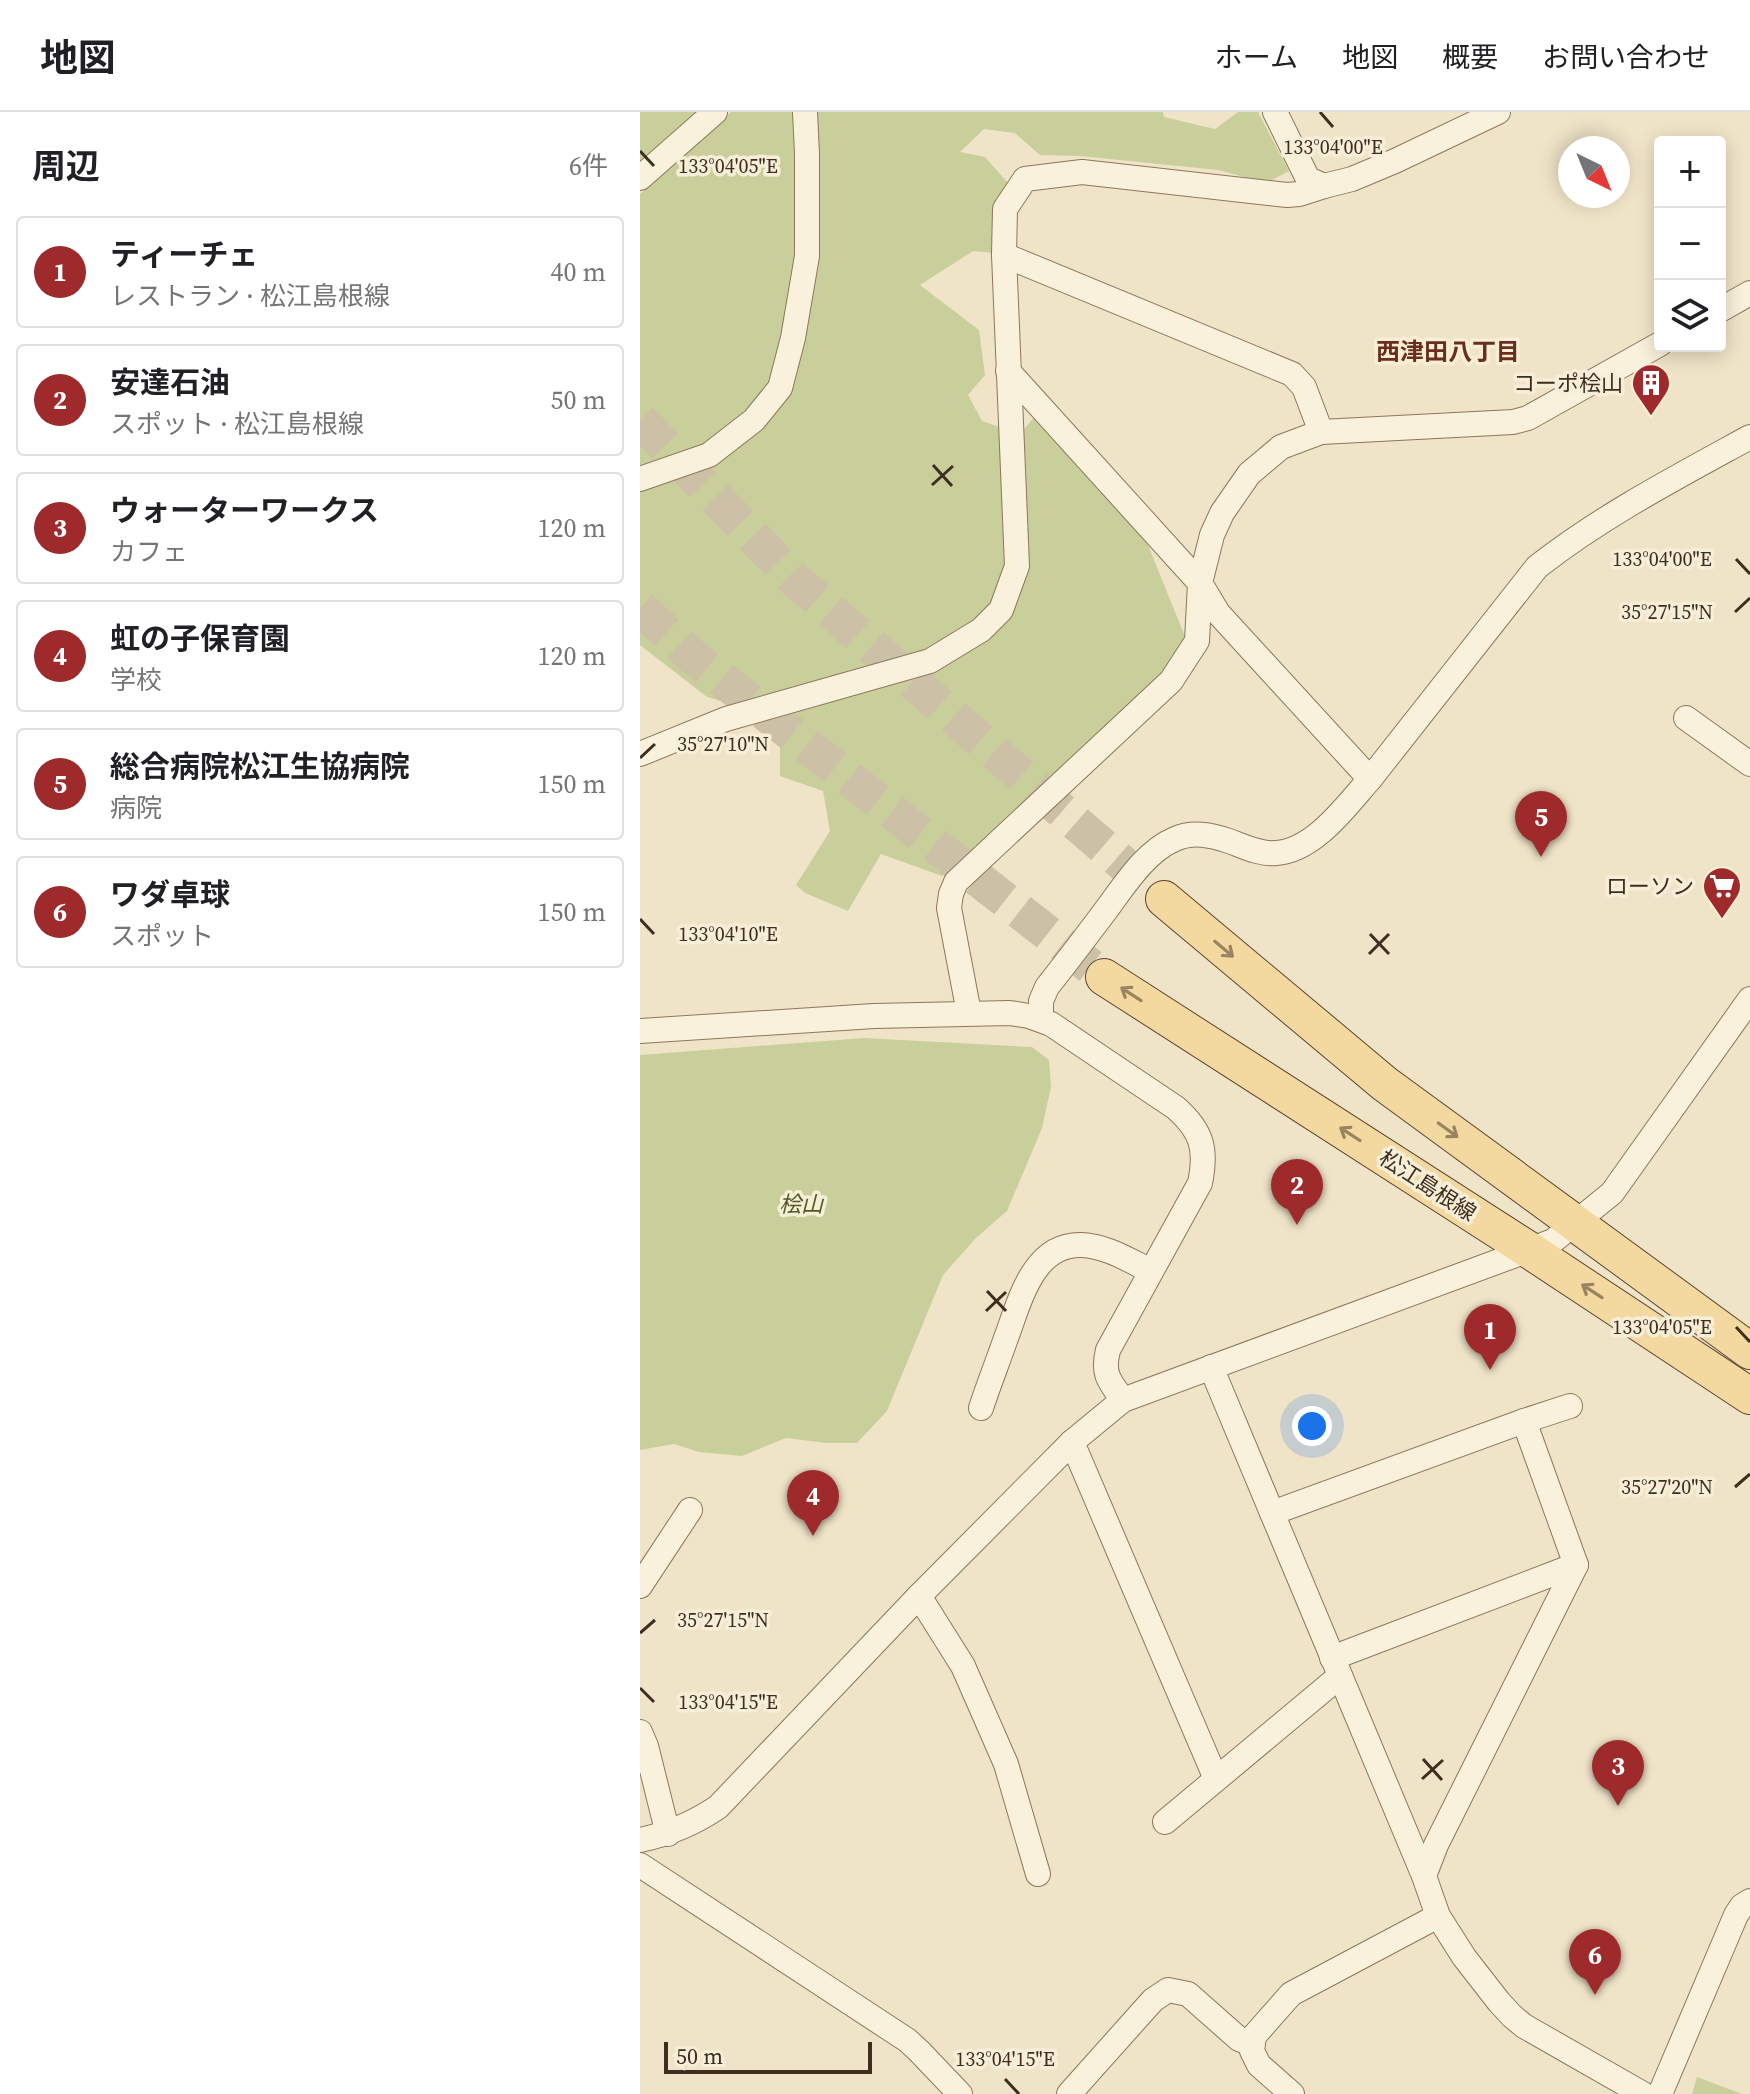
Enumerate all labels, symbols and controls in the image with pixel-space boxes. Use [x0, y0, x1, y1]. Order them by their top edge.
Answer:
text: 地図 [40, 32, 116, 84]
text: ホーム [1215, 38, 1298, 76]
text: 地図 [1342, 38, 1398, 76]
text: 概要 [1442, 38, 1498, 76]
text: お問い合わせ [1542, 38, 1710, 76]
text: 133°04'00"E [1283, 133, 1383, 161]
north arrow [1558, 136, 1630, 208]
map controls [1654, 136, 1726, 352]
button: + [1654, 136, 1726, 208]
text: 周辺 [32, 143, 100, 189]
text: 6件 [569, 148, 608, 184]
text: 133°04'05"E [678, 152, 778, 180]
button: − [1654, 208, 1726, 280]
text: ティーチェ [110, 234, 258, 275]
text: 1 [53, 254, 67, 290]
text: 40 m [551, 254, 606, 290]
text: レストラン · 松江島根線 [110, 278, 390, 314]
button: layers [1654, 280, 1726, 352]
district label: 西津田八丁目 [1376, 335, 1520, 368]
text: 安達石油 [110, 362, 230, 403]
building icon: コーポ桧山 [1630, 362, 1672, 417]
place label: コーポ桧山 [1513, 368, 1623, 398]
text: 2 [53, 382, 67, 418]
text: 50 m [551, 382, 606, 418]
text: スポット · 松江島根線 [110, 406, 364, 442]
text: ウォーターワークス [110, 490, 379, 531]
text: 3 [53, 510, 67, 546]
text: 120 m [538, 510, 606, 546]
text: カフェ [110, 534, 188, 570]
text: 133°04'00"E [1612, 545, 1712, 573]
text: 35°27'15"N [1621, 598, 1713, 626]
text: 虹の子保育園 [110, 618, 290, 659]
text: 4 [53, 638, 67, 674]
text: 120 m [538, 638, 606, 674]
text: 学校 [110, 662, 162, 698]
text: 35°27'10"N [677, 730, 769, 758]
text: 総合病院松江生協病院 [110, 746, 410, 787]
text: 5 [53, 766, 67, 802]
text: 150 m [538, 766, 606, 802]
text: 病院 [110, 790, 162, 826]
pin: 5 [1515, 791, 1567, 857]
supermarket icon: ローソン [1701, 865, 1743, 920]
place label: ローソン [1606, 871, 1694, 901]
text: ワダ卓球 [110, 874, 230, 915]
text: 6 [53, 894, 67, 930]
text: 150 m [538, 894, 606, 930]
text: スポット [110, 918, 214, 954]
text: 133°04'10"E [678, 920, 778, 948]
one-way arrow [1213, 940, 1233, 958]
one-way arrow [1120, 986, 1143, 1002]
one-way arrow [1436, 1122, 1458, 1138]
one-way arrow [1339, 1126, 1362, 1142]
street label: 松江島根線 [1374, 1142, 1482, 1228]
pin: 2 [1271, 1159, 1323, 1225]
park label: 桧山 [779, 1189, 825, 1219]
one-way arrow [1581, 1283, 1603, 1300]
pin: 1 [1464, 1304, 1516, 1370]
text: 133°04'05"E [1612, 1313, 1712, 1341]
your location [1292, 1406, 1332, 1446]
pin: 4 [787, 1470, 839, 1536]
text: 35°27'20"N [1621, 1473, 1713, 1501]
text: 35°27'15"N [677, 1606, 769, 1634]
text: 133°04'15"E [678, 1688, 778, 1716]
pin: 3 [1592, 1740, 1644, 1806]
pin: 6 [1569, 1929, 1621, 1995]
scale bar [664, 2038, 872, 2074]
text: 50 m [676, 2041, 723, 2071]
text: 133°04'15"E [955, 2045, 1055, 2073]

